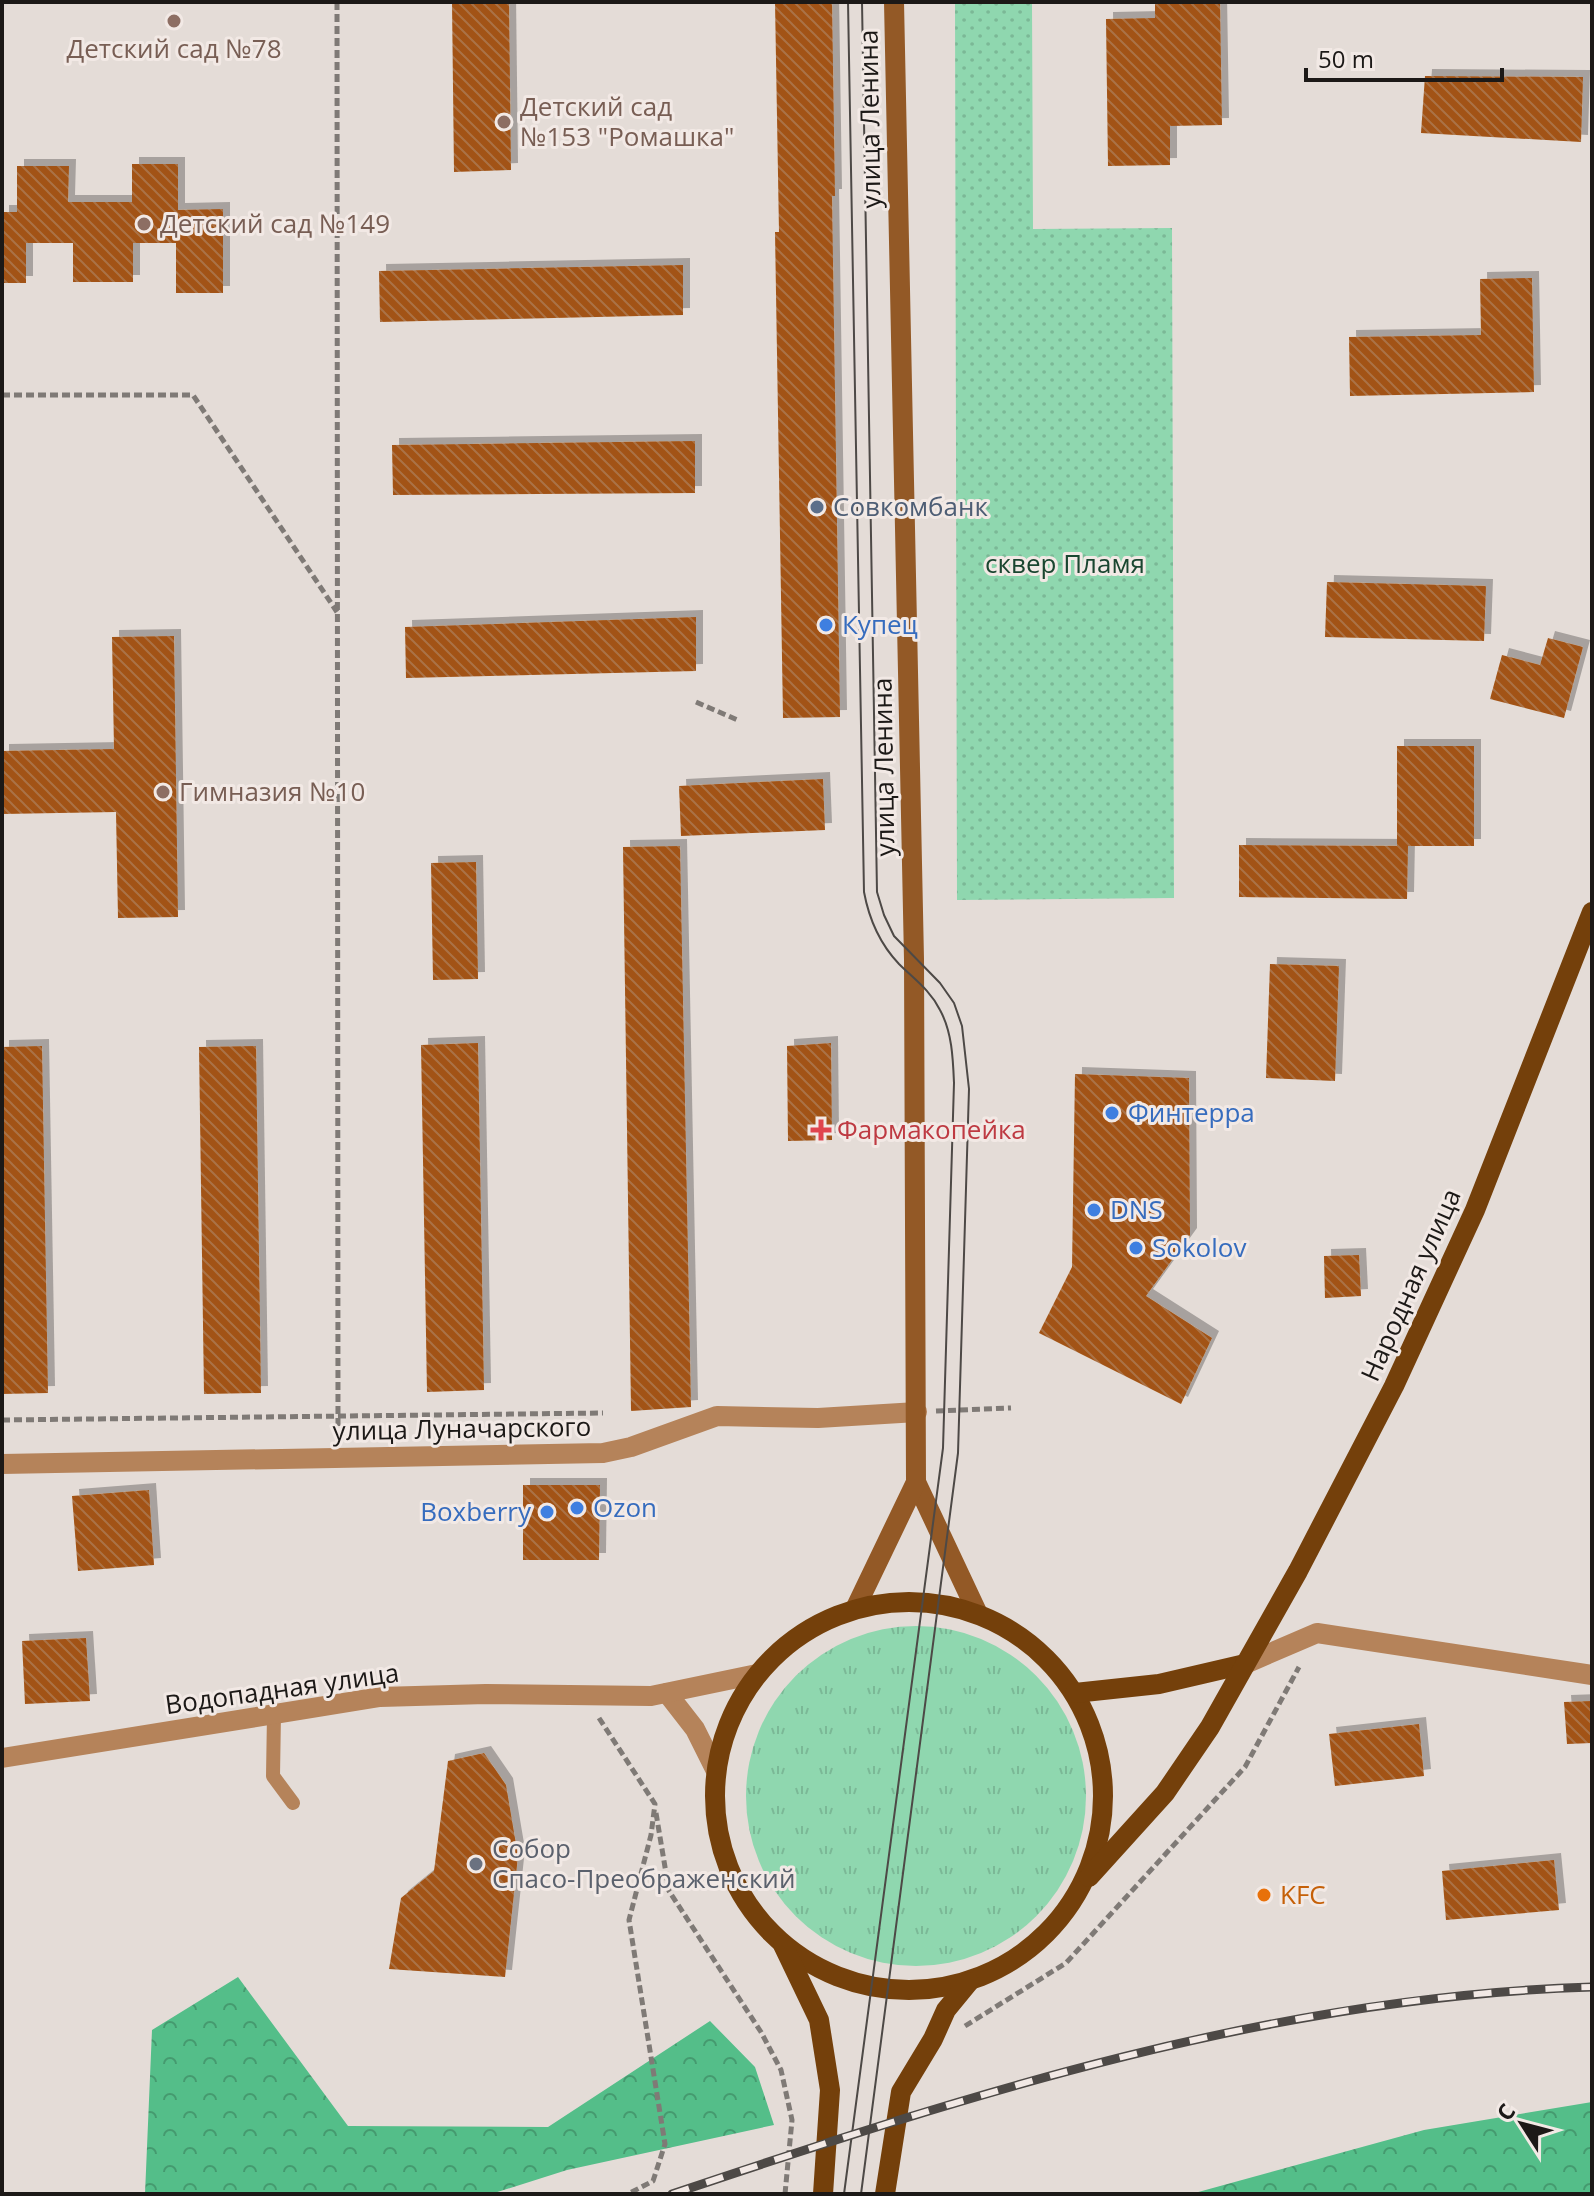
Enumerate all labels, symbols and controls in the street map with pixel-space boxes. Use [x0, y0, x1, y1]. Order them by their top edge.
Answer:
marker: Детский сад №78 [165, 12, 183, 30]
street label: улица Ленина [849, 29, 889, 209]
place label: Детский сад №78 [66, 30, 282, 66]
scale bar [1306, 32, 1502, 82]
text: 50 m [1318, 42, 1374, 75]
place label: Детский сад №153 "Ромашка" [520, 88, 734, 154]
marker: Детский сад №153 "Ромашка" [495, 113, 513, 131]
place label: Детский сад №149 [160, 205, 390, 241]
marker: Детский сад №149 [135, 215, 153, 233]
place label: Совкомбанк [833, 488, 988, 524]
marker: Совкомбанк [808, 498, 826, 516]
park label: сквер Пламя [985, 545, 1145, 581]
place label: Купец [842, 606, 918, 642]
marker: Купец [817, 616, 835, 634]
street label: улица Ленина [863, 677, 903, 857]
place label: Гимназия №10 [179, 773, 365, 809]
marker: Гимназия №10 [154, 783, 172, 801]
place label: Финтерра [1128, 1094, 1255, 1130]
marker: Финтерра [1103, 1104, 1121, 1122]
place label: Фармакопейка [837, 1111, 1026, 1147]
marker: Фармакопейка [812, 1121, 830, 1139]
street label: Народная улица [1351, 1183, 1469, 1387]
place label: DNS [1110, 1191, 1163, 1227]
marker: DNS [1085, 1201, 1103, 1219]
place label: Sokolov [1152, 1229, 1246, 1265]
marker: Sokolov [1127, 1239, 1145, 1257]
street label: улица Луначарского [332, 1408, 592, 1448]
place label: Ozon [593, 1489, 657, 1525]
place label: Boxberry [420, 1493, 532, 1529]
marker: Ozon [568, 1499, 586, 1517]
marker: Boxberry [538, 1503, 556, 1521]
street label: Водопадная улица [163, 1654, 401, 1722]
place label: Собор Спасо-Преображенский [492, 1830, 795, 1896]
marker: Собор Спасо-Преображенский [467, 1855, 485, 1873]
place label: KFC [1280, 1876, 1326, 1912]
marker: KFC [1255, 1886, 1273, 1904]
north arrow [1482, 2084, 1562, 2164]
text: С [1489, 2097, 1521, 2126]

